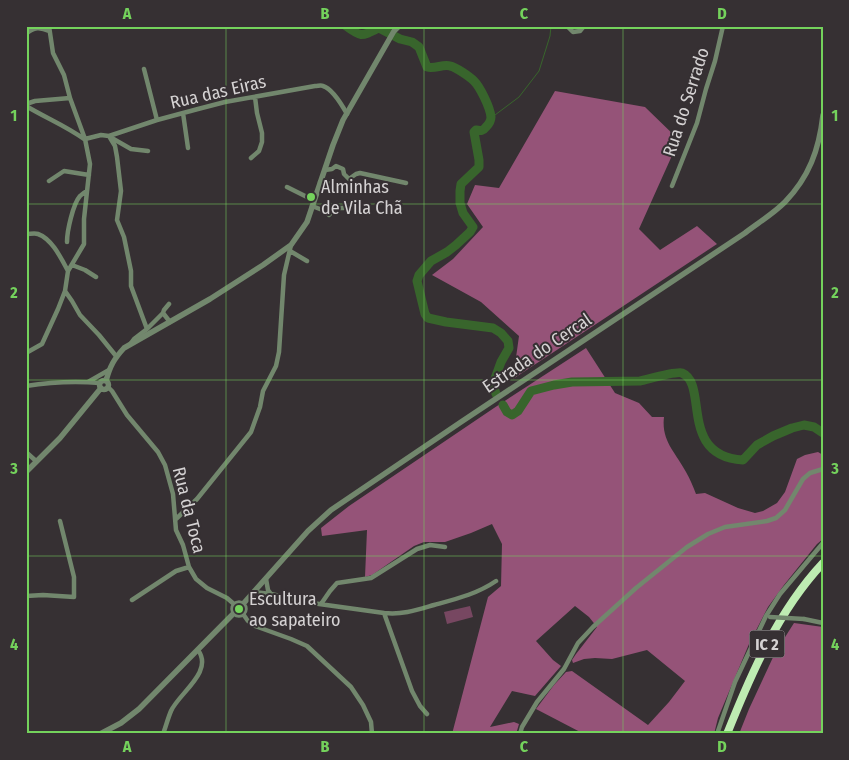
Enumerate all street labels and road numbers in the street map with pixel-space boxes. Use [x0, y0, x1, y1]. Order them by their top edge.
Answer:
street label: Rua do Serrado [658, 45, 714, 159]
street label: Rua das Eiras [168, 70, 268, 114]
street label: Estrada do Cercal [478, 308, 596, 398]
street label: Rua da Toca [168, 465, 210, 556]
road number: IC 2 [750, 630, 784, 658]

